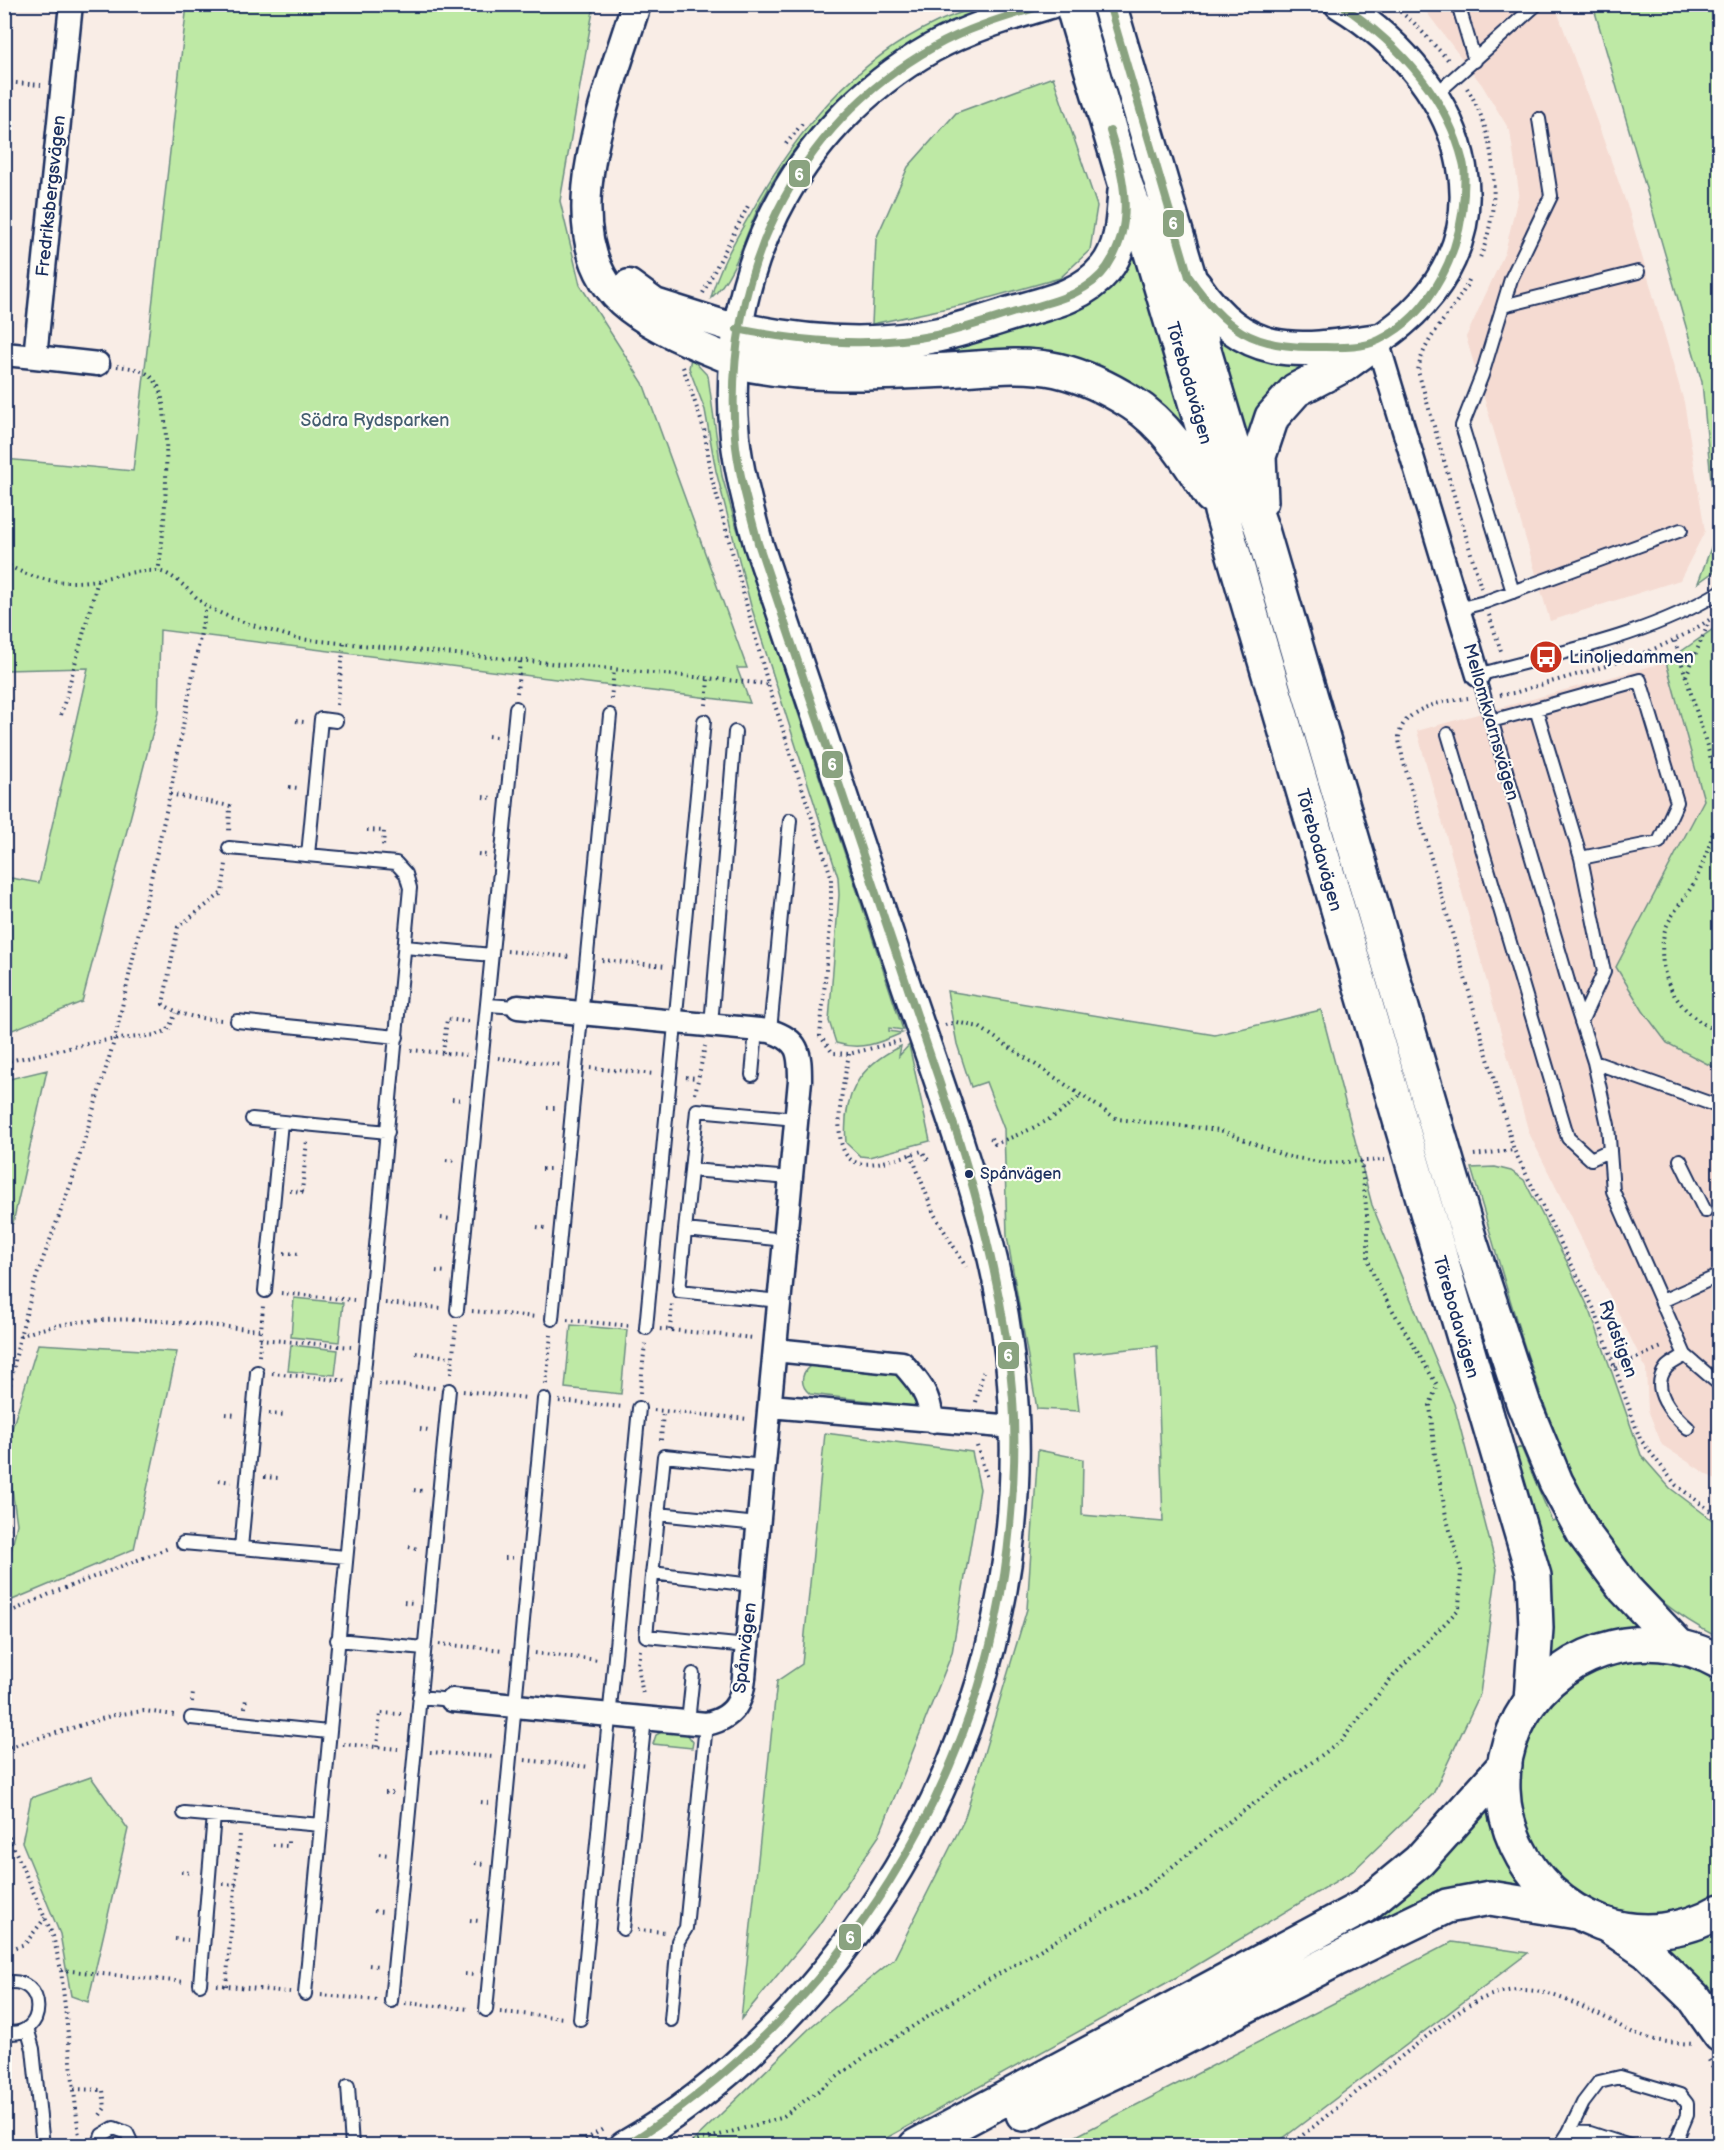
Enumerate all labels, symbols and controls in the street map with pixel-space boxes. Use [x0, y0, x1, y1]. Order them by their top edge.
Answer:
street label: Fredriksbergsvägen [32, 114, 70, 278]
line badge: 6 [788, 159, 811, 188]
text: 6 [794, 166, 804, 185]
line badge: 6 [1162, 209, 1185, 238]
text: 6 [1168, 215, 1178, 234]
street label: Törebodavägen [1161, 319, 1217, 447]
park label: Södra Rydsparken [301, 410, 449, 431]
bus stop icon: Linoljedammen [1528, 639, 1564, 675]
street label: Mellomkvarnsvägen [1459, 641, 1523, 803]
place label: Linoljedammen [1569, 647, 1694, 668]
line badge: 6 [821, 750, 844, 779]
text: 6 [827, 756, 837, 775]
street label: Törebodavägen [1291, 786, 1347, 914]
place label: Spånvägen [980, 1165, 1061, 1184]
marker: Spånvägen [963, 1168, 975, 1180]
street label: Törebodavägen [1428, 1253, 1484, 1381]
street label: Rydstigen [1594, 1297, 1642, 1381]
line badge: 6 [997, 1341, 1020, 1370]
text: 6 [1003, 1347, 1013, 1366]
street label: Spånvägen [729, 1601, 761, 1695]
line badge: 6 [838, 1923, 862, 1951]
text: 6 [845, 1929, 855, 1948]

